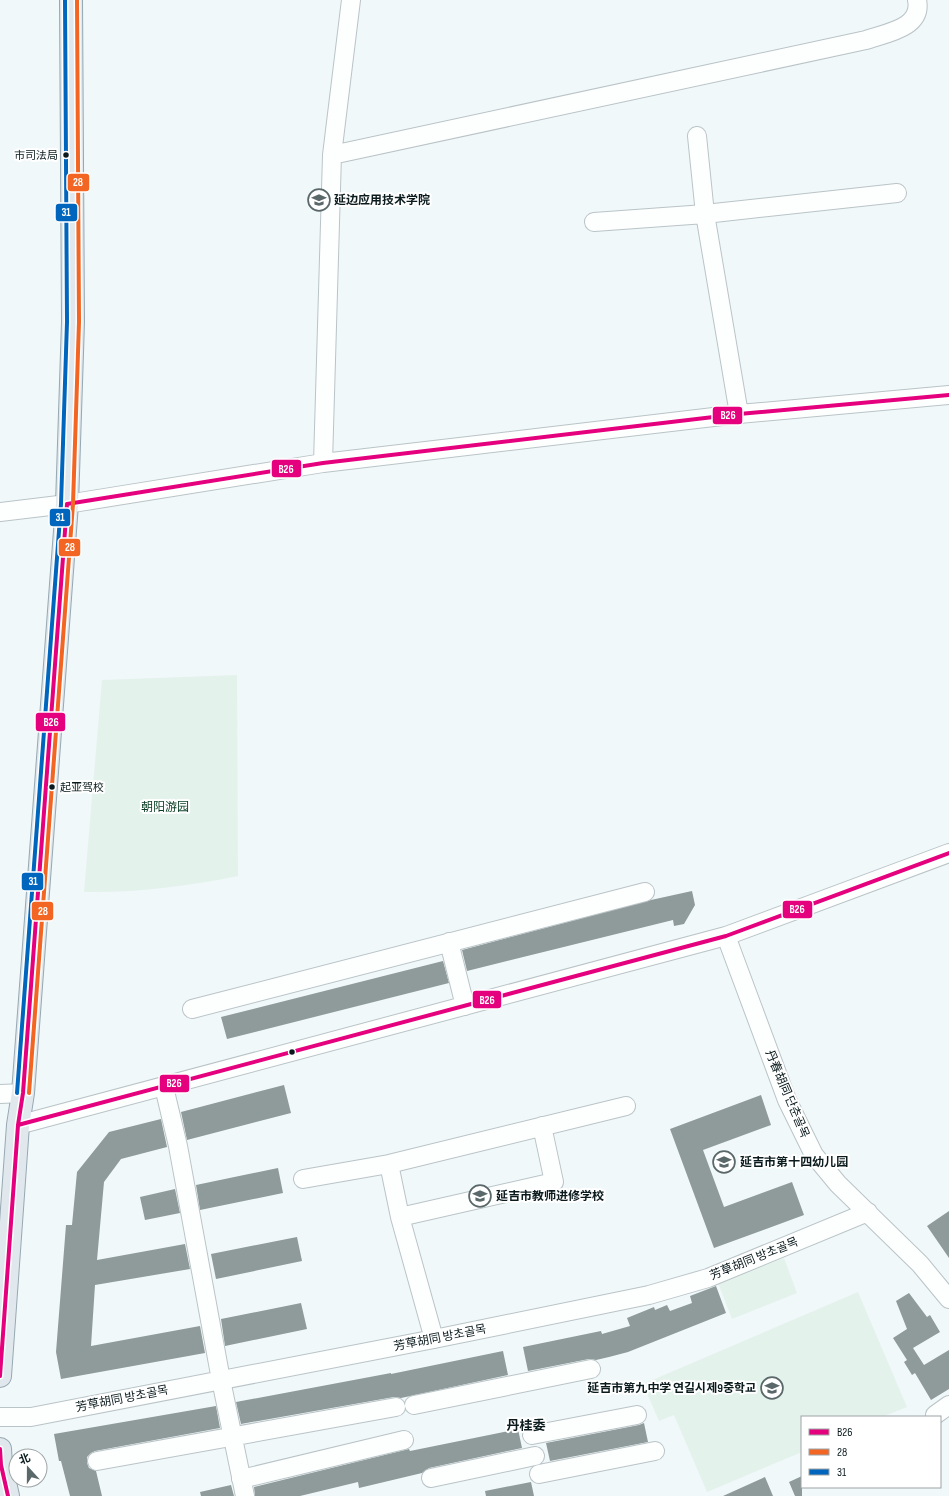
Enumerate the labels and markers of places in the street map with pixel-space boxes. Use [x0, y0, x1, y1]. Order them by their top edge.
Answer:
place label: 市司法局 [14, 149, 58, 162]
marker: 市司法局 [61, 150, 71, 160]
school or university icon: 延边应用技术学院 [306, 187, 332, 213]
place label: 延边应用技术学院 [334, 193, 430, 208]
place label: 起亚驾校 [60, 781, 104, 794]
marker: 起亚驾校 [47, 782, 57, 792]
unlabelled marker [287, 1047, 297, 1057]
school or university icon: 延吉市第十四幼儿园 [711, 1149, 737, 1175]
place label: 延吉市第十四幼儿园 [740, 1155, 848, 1170]
school or university icon: 延吉市教师进修学校 [467, 1183, 493, 1209]
place label: 延吉市教师进修学校 [496, 1189, 604, 1204]
school or university icon: 延吉市第九中学 연길시제9중학교 [759, 1375, 785, 1401]
place label: 延吉市第九中学 연길시제9중학교 [587, 1381, 756, 1396]

